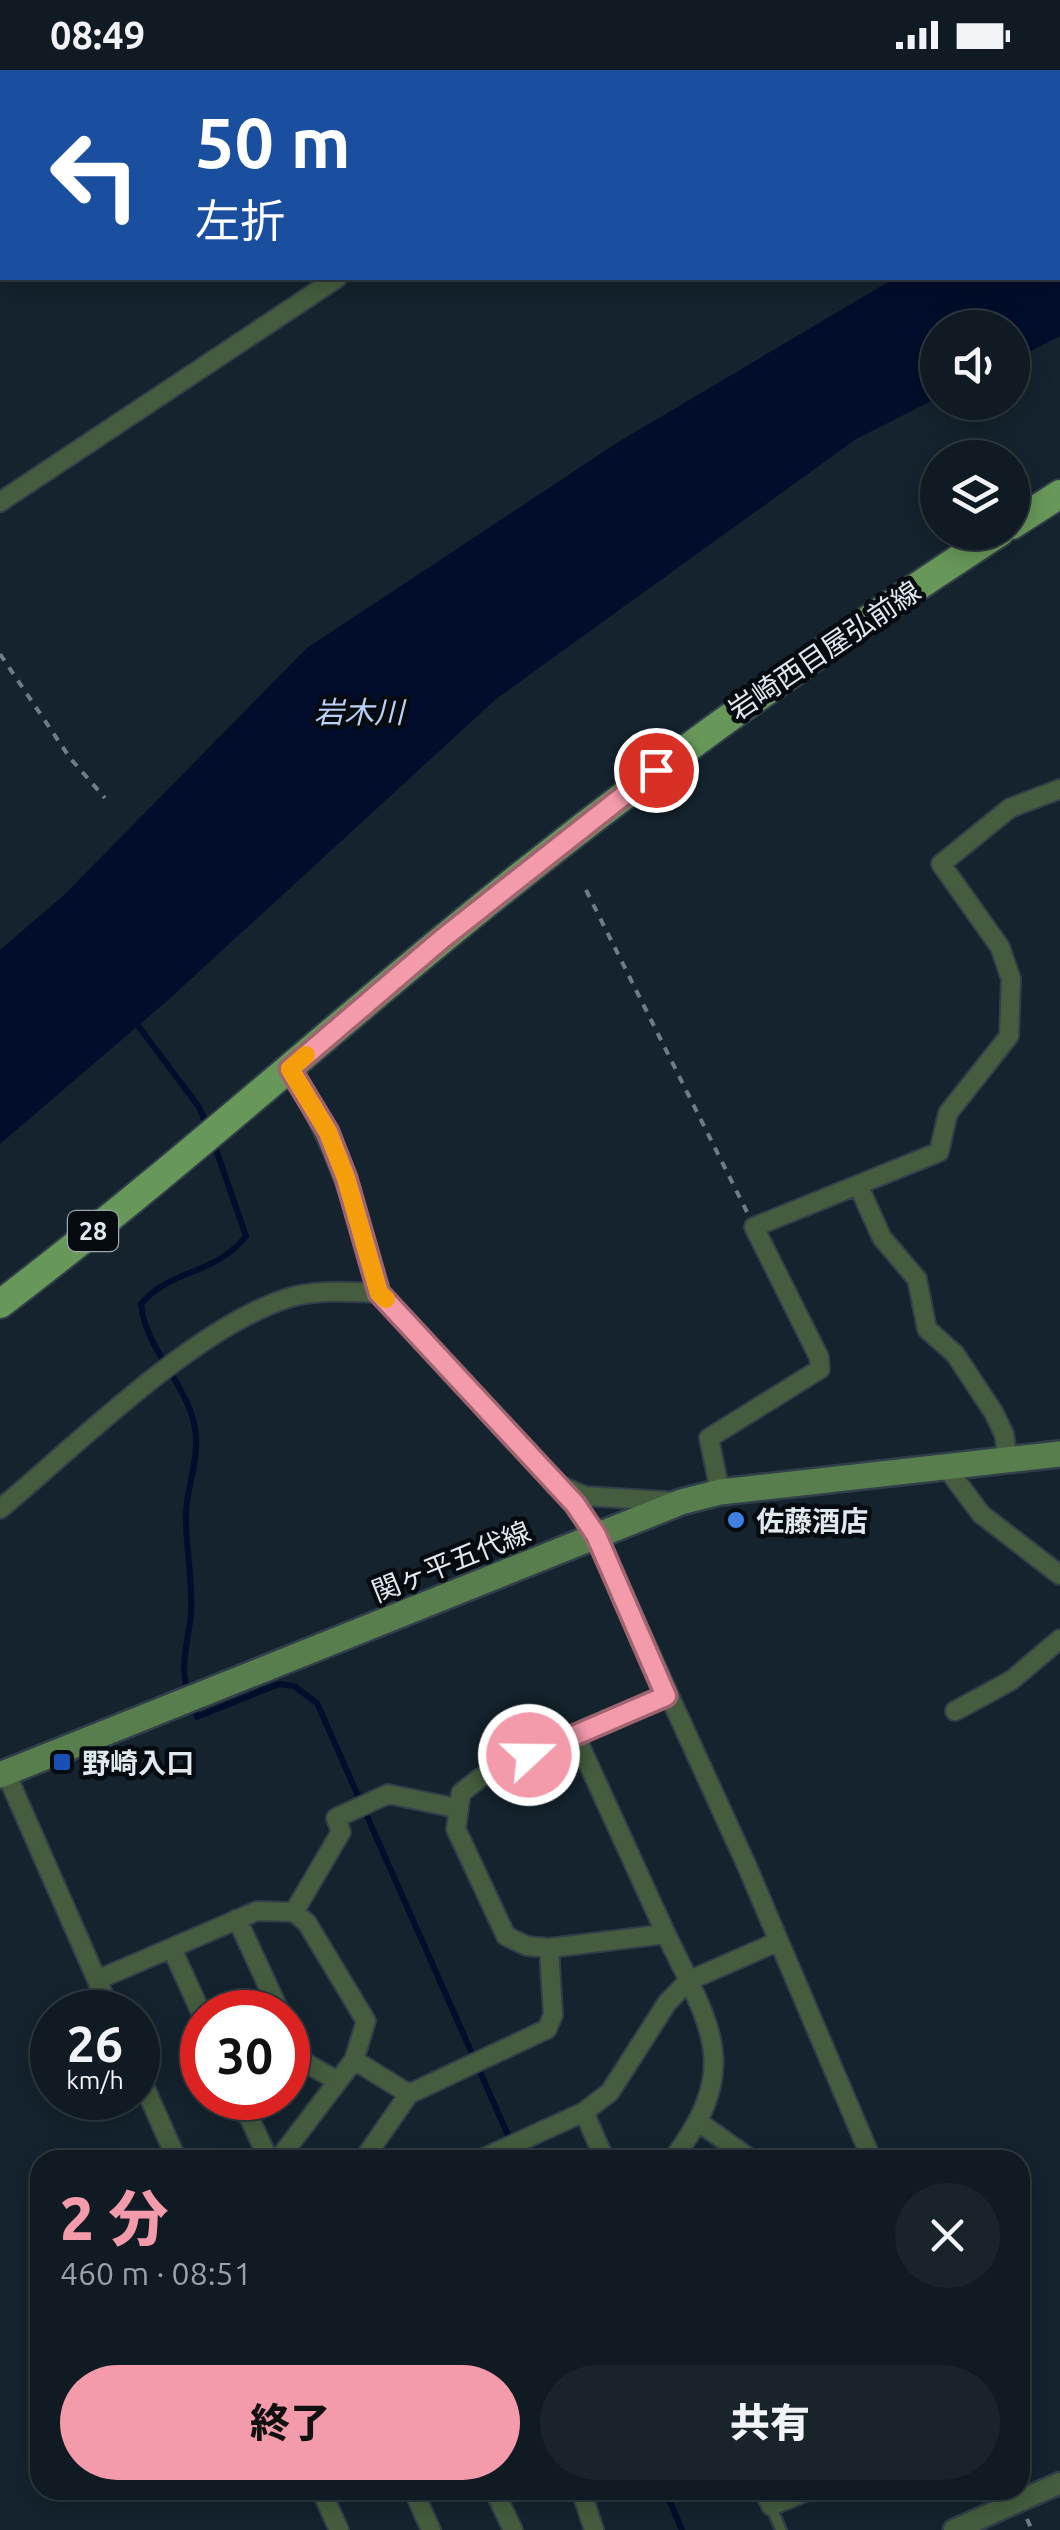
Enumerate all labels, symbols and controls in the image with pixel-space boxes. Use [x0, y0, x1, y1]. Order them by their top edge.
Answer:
text: 08:49 [50, 14, 145, 56]
text: 50 m [195, 103, 351, 181]
icon: left [30, 110, 160, 240]
text: 左折 [195, 195, 285, 246]
map controls [920, 310, 1030, 550]
button: sound [920, 310, 1030, 420]
button: layers [920, 440, 1030, 550]
street label: 岩崎西目屋弘前線 [722, 575, 926, 725]
water label: 岩木川 [314, 695, 407, 729]
pin [614, 728, 699, 813]
icon: arrive [629, 743, 684, 798]
road number: 28 [68, 1211, 118, 1251]
place label: 佐藤酒店 [756, 1505, 868, 1536]
marker: 佐藤酒店 [725, 1509, 747, 1531]
street label: 関ヶ平五代線 [367, 1515, 535, 1607]
position arrow [477, 1703, 581, 1807]
place label: 野崎入口 [82, 1747, 194, 1778]
marker: 野崎入口 [51, 1751, 73, 1773]
speed limit sign: 30 [180, 1990, 310, 2120]
text: 26 [67, 2015, 123, 2071]
text: km/h [66, 2066, 124, 2094]
button: close [895, 2183, 1000, 2288]
text: 2 分 [60, 2184, 168, 2251]
text: 460 m · 08:51 [60, 2255, 252, 2291]
button: 終了 [60, 2365, 520, 2480]
button: 共有 [540, 2365, 1000, 2480]

